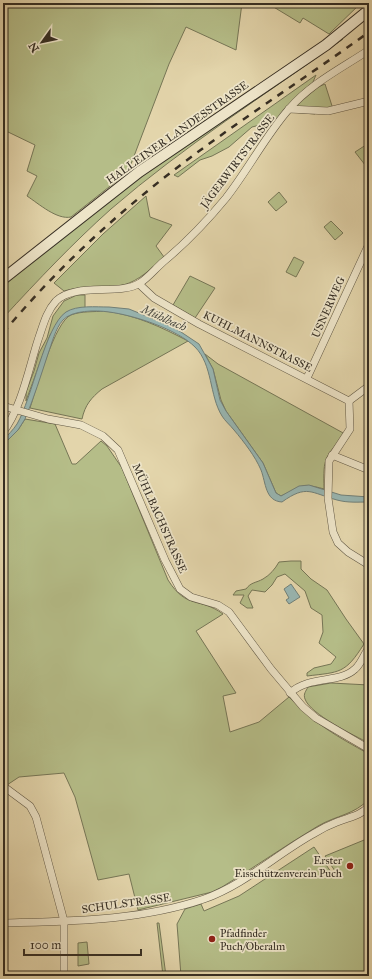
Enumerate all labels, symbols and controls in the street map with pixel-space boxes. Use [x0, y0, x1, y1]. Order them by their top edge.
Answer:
north arrow [22, 22, 62, 62]
text: N [26, 39, 42, 55]
street label: HALLEINER LANDESSTRASSE [104, 78, 251, 187]
street label: JÄGERWIRTSTRASSE [197, 112, 278, 212]
street label: USNERWEG [309, 274, 348, 340]
water label: Mühlbach [138, 301, 189, 334]
street label: KUHLMANNSTRASSE [201, 308, 315, 375]
street label: MÜHLBACHSTRASSE [129, 461, 191, 575]
place label: Erster Eisschützenverein Puch [235, 854, 343, 880]
marker: Erster Eisschützenverein Puch [345, 861, 355, 871]
street label: SCHULSTRASSE [81, 891, 172, 916]
place label: Pfadfinder Puch/Oberalm [220, 927, 286, 953]
scale bar [24, 931, 141, 957]
marker: Pfadfinder Puch/Oberalm [207, 934, 217, 944]
text: 100 m [30, 938, 61, 952]

